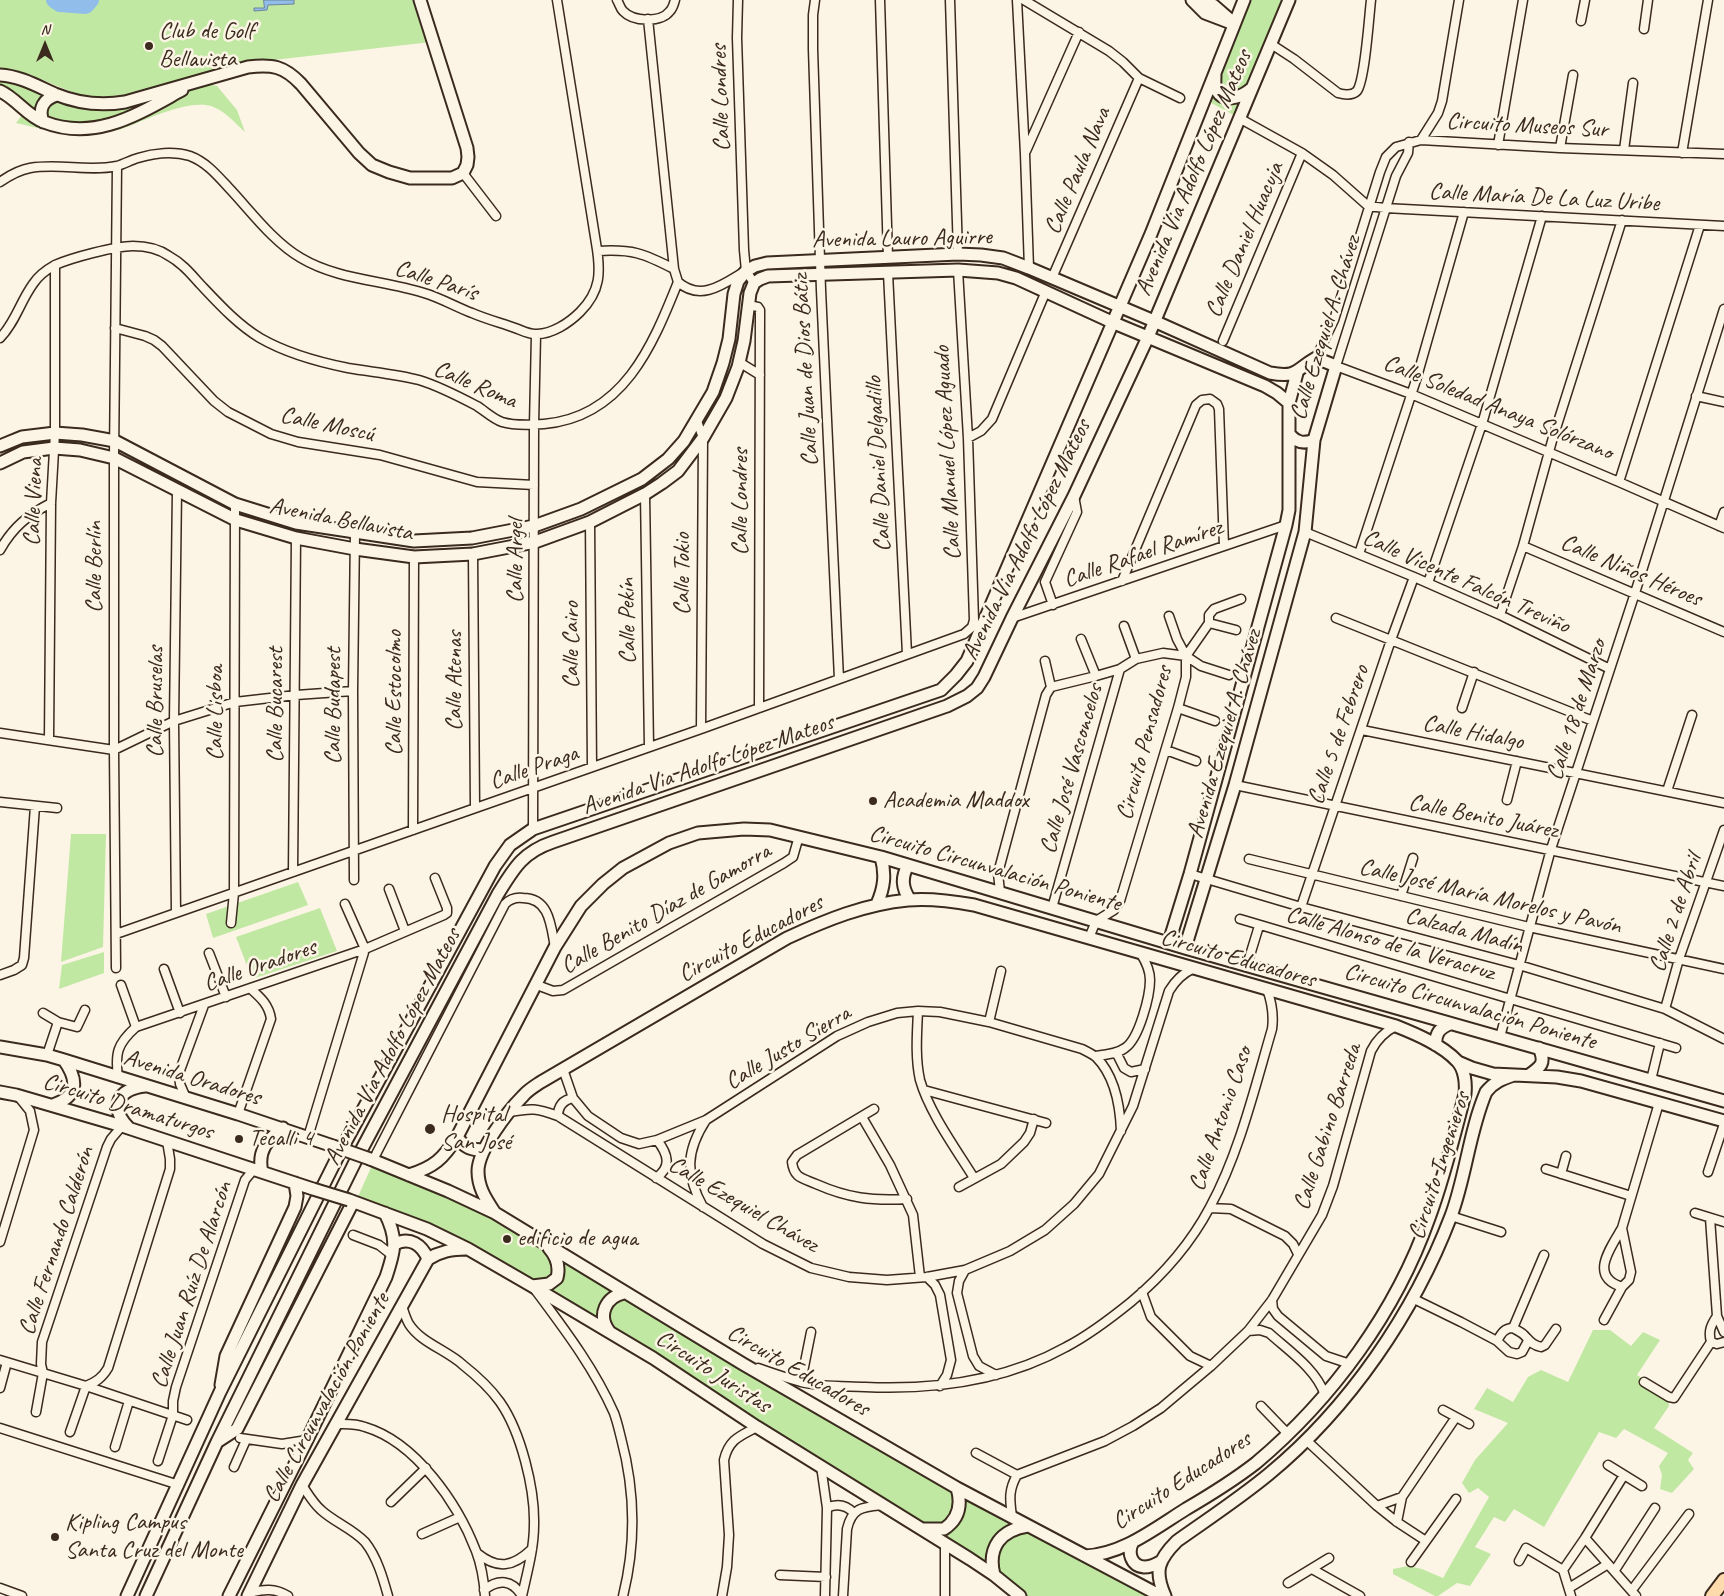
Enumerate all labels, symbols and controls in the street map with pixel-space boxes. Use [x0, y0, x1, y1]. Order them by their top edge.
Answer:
place label: Club de Golf Bellavista [159, 18, 254, 74]
north arrow [20, 20, 70, 70]
text: N [41, 21, 49, 38]
marker: Club de Golf Bellavista [143, 40, 155, 52]
street label: Calle Londres [705, 44, 737, 152]
street label: Avenida Via Adolfo López Mateos [1129, 46, 1259, 300]
street label: Calle Paula Nava [1038, 103, 1118, 239]
street label: Circuito Museos Sur [1446, 107, 1608, 145]
street label: Calle Daniel Huacuja [1199, 158, 1291, 322]
street label: Calle María De La Luz Uribe [1428, 178, 1660, 218]
street label: Avenida Lauro Aguirre [812, 223, 992, 255]
street label: Calle Ezequiel A. Chávez [1284, 232, 1368, 424]
street label: Calle París [391, 254, 481, 308]
street label: Calle Juan de Dios Bátiz [787, 273, 825, 467]
street label: Calle Manuel López Aguado [928, 345, 968, 561]
street label: Calle Soledad Anaya Solórzano [1379, 349, 1617, 467]
street label: Calle Roma [429, 355, 521, 415]
street label: Calle Daniel Delgadillo [860, 376, 898, 552]
street label: Calle Moscú [278, 401, 376, 449]
street label: Avenida Via Adolfo López Mateos [956, 415, 1098, 665]
street label: Calle Londres [727, 448, 755, 556]
street label: Calle Viena [18, 457, 50, 547]
street label: Avenida Bellavista [267, 492, 415, 548]
street label: Calle Rafael Ramírez [1060, 513, 1226, 595]
street label: Calle Argel [502, 519, 530, 603]
street label: Calle Berlín [81, 521, 109, 613]
street label: Calle Vicente Falcón Treviño [1358, 523, 1574, 641]
street label: Calle Niños Héroes [1556, 528, 1706, 614]
street label: Calle Tokio [669, 533, 697, 615]
street label: Calle Pekín [613, 578, 643, 664]
street label: Calle Cairo [558, 602, 586, 688]
street label: Avenida Ezequiel A. Chávez [1181, 626, 1269, 842]
street label: Calle Estocolmo [381, 630, 409, 756]
street label: Calle Atenas [441, 631, 469, 731]
street label: Calle 18 de Marzo [1541, 636, 1613, 784]
street label: Calle Bruselas [142, 646, 170, 758]
street label: Calle Bucarest [262, 647, 290, 763]
street label: Calle Budapest [320, 648, 348, 764]
street label: Calle 5 de Febrero [1302, 662, 1376, 808]
street label: Circuito Pensadores [1111, 663, 1179, 823]
street label: Calle Lisboa [202, 665, 230, 761]
street label: Calle José Vasconcelos [1034, 681, 1110, 857]
street label: Avenida Via Adolfo López Mateos [578, 708, 838, 822]
street label: Calle Hidalgo [1420, 709, 1526, 757]
street label: Calle Praga [486, 739, 582, 797]
place label: Academia Maddox [883, 787, 1029, 815]
street label: Calle Benito Juárez [1406, 788, 1560, 846]
marker: Academia Maddox [867, 795, 879, 807]
street label: Circuito Circunvalación Poniente [866, 819, 1124, 919]
street label: Calle Benito Díaz de Gamorra [556, 837, 776, 981]
street label: Calle 2 de Abril [1643, 850, 1709, 976]
street label: Calle José María Morelos y Pavón [1356, 853, 1624, 941]
street label: Circuito Educadores [674, 889, 828, 989]
street label: Calle Alonso de la Veracruz [1283, 900, 1497, 988]
street label: Calzada Madín [1402, 901, 1526, 961]
street label: Circuito Educadores [1157, 923, 1319, 995]
street label: Avenida Via Adolfo López Mateos [318, 924, 468, 1170]
street label: Calle Oradores [200, 933, 320, 999]
street label: Circuito Circunvalación Poniente [1341, 957, 1599, 1057]
street label: Calle Justo Sierra [720, 999, 856, 1097]
street label: Calle Gabino Barreda [1288, 1040, 1368, 1214]
street label: Calle Antonio Caso [1183, 1043, 1259, 1195]
street label: Avenida Oradores [120, 1044, 264, 1112]
street label: Circuito Dramaturgos [39, 1067, 217, 1147]
street label: Circuito Ingenieros [1403, 1089, 1477, 1243]
place label: Hospital San José [441, 1101, 511, 1157]
marker: Hospital San José [423, 1122, 437, 1136]
place label: Tecalli 4 [249, 1125, 313, 1153]
marker: Tecalli 4 [233, 1133, 245, 1145]
street label: Calle Fernando Calderón [13, 1143, 101, 1339]
street label: Calle Ezequiel Chávez [663, 1150, 823, 1260]
street label: Calle Juan Ruíz De Alarcón [145, 1178, 239, 1392]
place label: edificio de agua [517, 1225, 638, 1253]
marker: edificio de agua [501, 1233, 513, 1245]
street label: Calle Circunvalación Poniente [257, 1288, 397, 1508]
street label: Circuito Educadores [722, 1319, 874, 1423]
street label: Circuito Juristas [650, 1324, 776, 1420]
street label: Circuito Educadores [1107, 1425, 1257, 1537]
place label: Kipling Campus Santa Cruz del Monte [65, 1509, 243, 1565]
marker: Kipling Campus Santa Cruz del Monte [49, 1531, 61, 1543]

